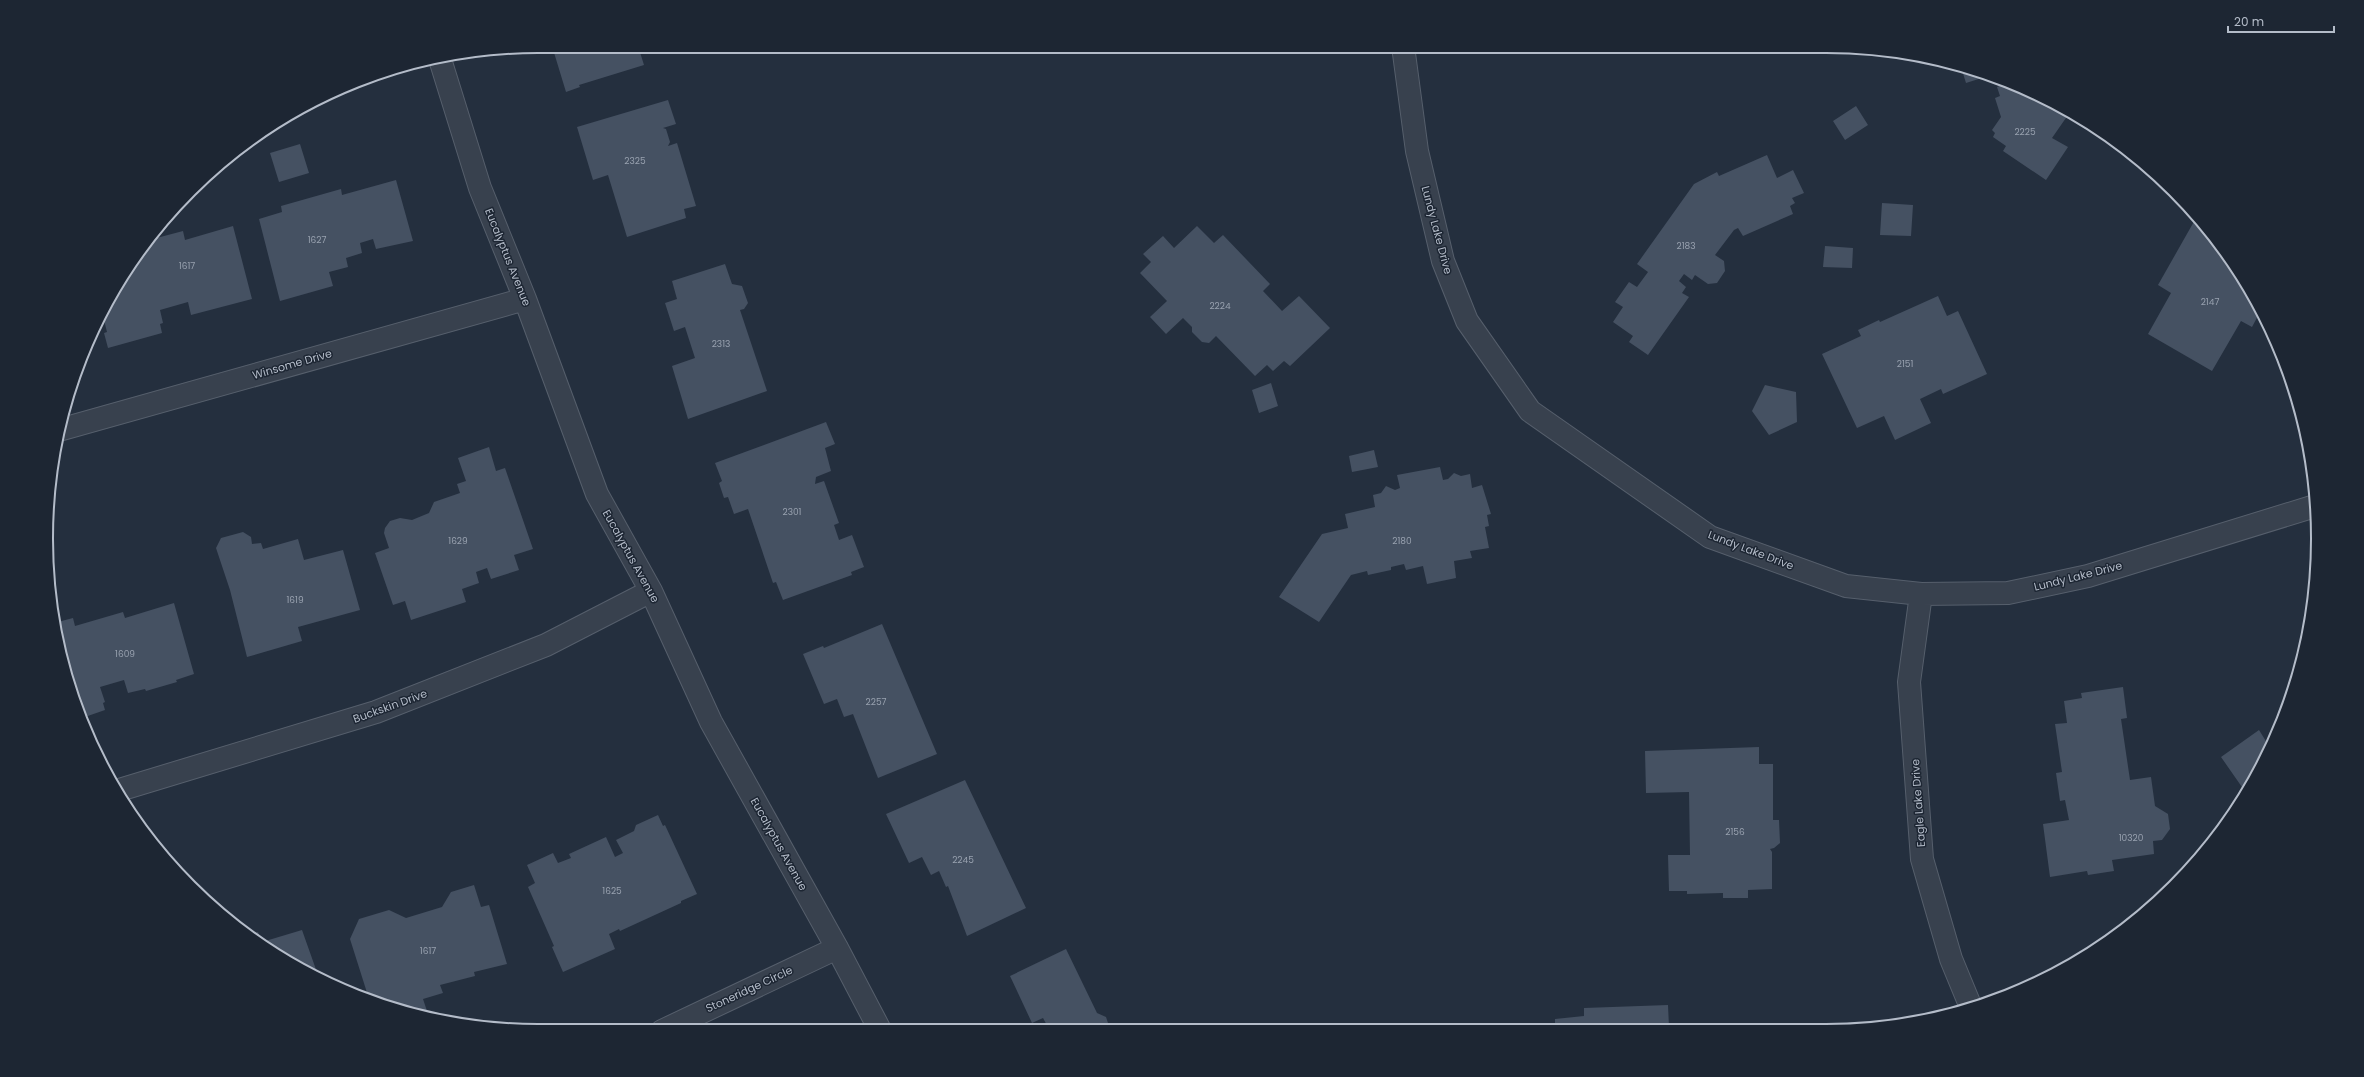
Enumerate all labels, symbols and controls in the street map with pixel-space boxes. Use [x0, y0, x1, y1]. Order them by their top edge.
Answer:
scale bar [2228, 8, 2334, 34]
text: 20 m [2234, 13, 2264, 30]
house number: 2225 [2014, 126, 2036, 138]
house number: 2325 [624, 155, 646, 167]
street label: Lundy Lake Drive [1418, 184, 1456, 276]
street label: Eucalyptus Avenue [481, 206, 535, 308]
house number: 1627 [308, 234, 326, 246]
house number: 2183 [1676, 240, 1696, 252]
house number: 1617 [179, 260, 195, 272]
house number: 2147 [2201, 296, 2219, 308]
house number: 2224 [1209, 300, 1231, 312]
house number: 2313 [712, 338, 730, 350]
street label: Winsome Drive [250, 345, 334, 383]
house number: 2151 [1897, 358, 1913, 370]
house number: 2301 [782, 506, 802, 518]
street label: Eucalyptus Avenue [599, 507, 663, 606]
street label: Lundy Lake Drive [1706, 526, 1796, 574]
house number: 1629 [448, 535, 468, 547]
house number: 2180 [1392, 535, 1412, 547]
street label: Lundy Lake Drive [2032, 557, 2124, 595]
house number: 1619 [286, 594, 304, 606]
house number: 1609 [115, 648, 135, 660]
street label: Buckskin Drive [351, 685, 429, 727]
house number: 2257 [866, 696, 887, 708]
street label: Eagle Lake Drive [1907, 758, 1929, 848]
street label: Eucalyptus Avenue [747, 795, 811, 894]
house number: 2156 [1725, 826, 1745, 838]
house number: 10320 [2119, 832, 2144, 844]
house number: 2245 [952, 854, 974, 866]
house number: 1625 [602, 885, 622, 897]
house number: 1617 [420, 945, 436, 957]
street label: Stoneridge Circle [703, 962, 795, 1016]

